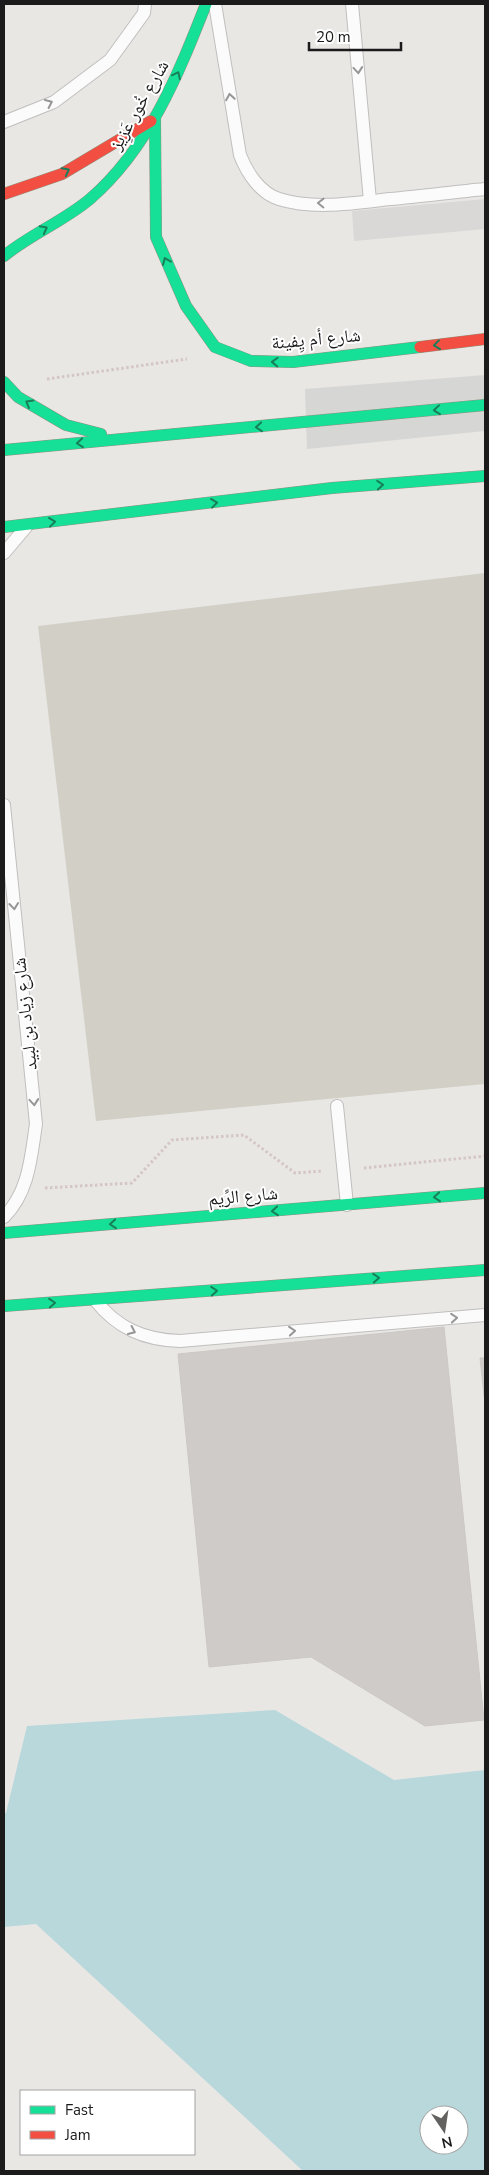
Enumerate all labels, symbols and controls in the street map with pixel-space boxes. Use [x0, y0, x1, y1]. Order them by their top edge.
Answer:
scale bar [309, 20, 402, 52]
text: 20 m [316, 27, 351, 47]
street label: شارع خُور عَزِيز [103, 56, 175, 156]
one-way arrow [352, 66, 363, 74]
one-way arrow [171, 72, 181, 81]
one-way arrow [225, 92, 235, 101]
one-way arrow [44, 99, 53, 110]
one-way arrow [60, 168, 69, 178]
one-way arrow [317, 198, 325, 209]
one-way arrow [39, 225, 48, 235]
one-way arrow [162, 257, 173, 266]
street label: شارع أم يِفينة [270, 323, 362, 355]
one-way arrow [433, 339, 441, 350]
one-way arrow [271, 356, 279, 367]
one-way arrow [25, 400, 34, 410]
one-way arrow [432, 404, 440, 415]
one-way arrow [255, 422, 263, 433]
one-way arrow [76, 437, 84, 448]
one-way arrow [377, 479, 385, 490]
one-way arrow [210, 498, 218, 509]
one-way arrow [49, 517, 57, 528]
one-way arrow [8, 902, 19, 910]
street label: شارع زياد بن لبيد [7, 957, 43, 1071]
one-way arrow [28, 1099, 39, 1107]
street label: شارع الرِّيم [207, 1181, 279, 1211]
one-way arrow [432, 1191, 440, 1202]
one-way arrow [270, 1205, 278, 1216]
one-way arrow [108, 1218, 116, 1229]
one-way arrow [373, 1273, 381, 1284]
one-way arrow [211, 1285, 219, 1296]
one-way arrow [49, 1297, 57, 1308]
one-way arrow [450, 1312, 458, 1323]
one-way arrow [127, 1324, 136, 1335]
one-way arrow [288, 1326, 296, 1337]
legend [20, 2090, 195, 2155]
text: Fast [65, 2100, 94, 2120]
north arrow [419, 2105, 469, 2155]
text: Jam [64, 2125, 91, 2145]
text: N [440, 2132, 454, 2153]

